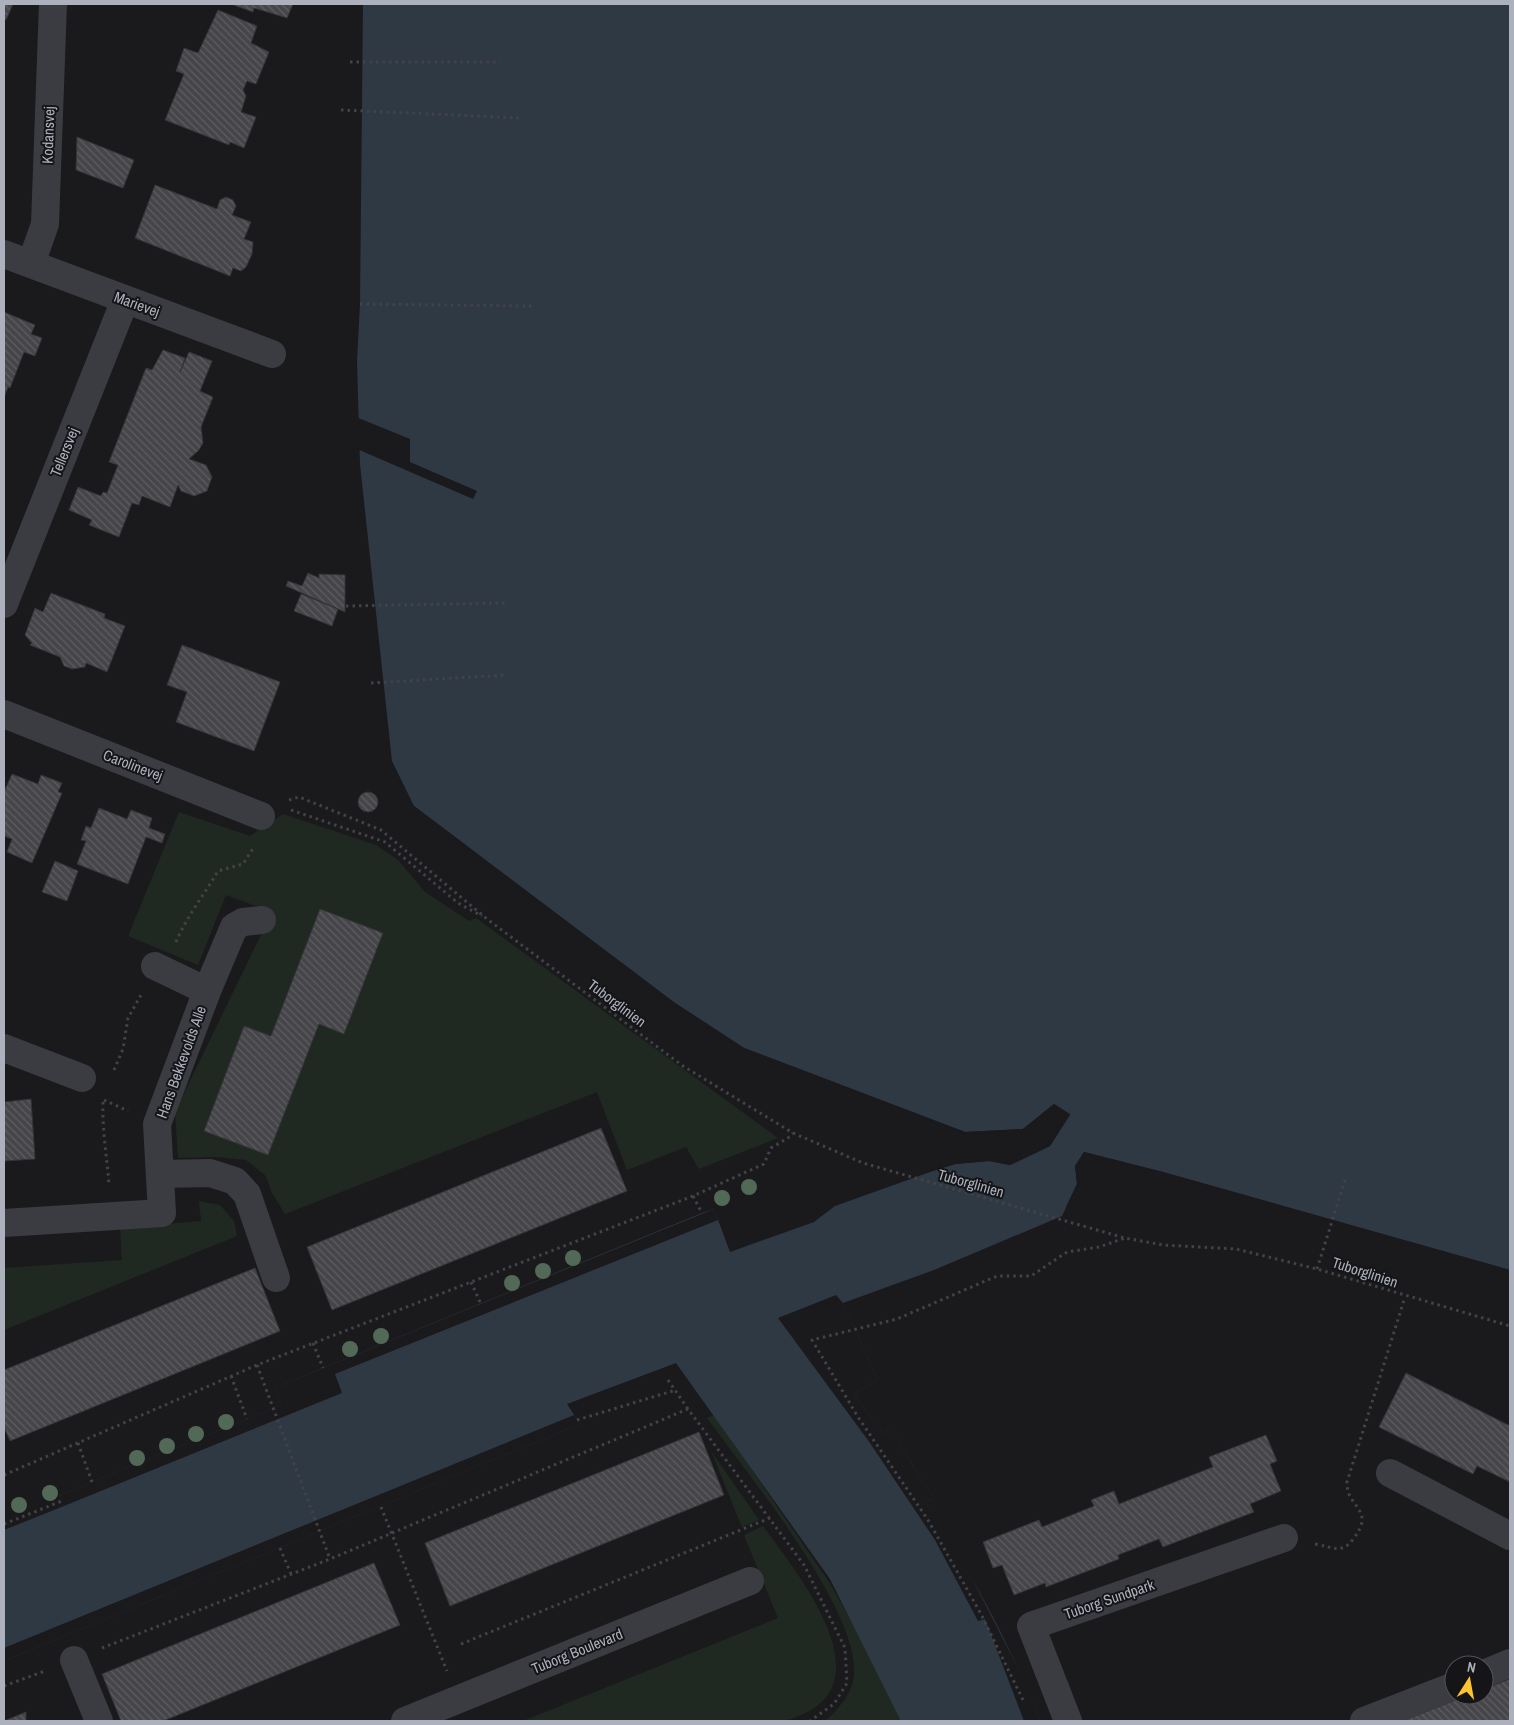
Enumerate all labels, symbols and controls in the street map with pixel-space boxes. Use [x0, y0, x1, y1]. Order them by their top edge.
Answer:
street label: Kodansvej [37, 106, 59, 164]
street label: Marievej [111, 286, 163, 322]
street label: Tellersvej [45, 424, 83, 480]
street label: Carolinevej [100, 744, 166, 786]
street label: Tuborglinien [584, 974, 650, 1032]
street label: Hans Bekkevolds Alle [151, 1003, 211, 1121]
street label: Tuborglinien [935, 1164, 1007, 1202]
street label: Tuborglinien [1329, 1252, 1401, 1292]
street label: Tuborg Sundpark [1061, 1573, 1158, 1624]
street label: Tuborg Boulevard [528, 1623, 626, 1679]
north arrow [1444, 1655, 1494, 1705]
text: N [1466, 1658, 1477, 1677]

